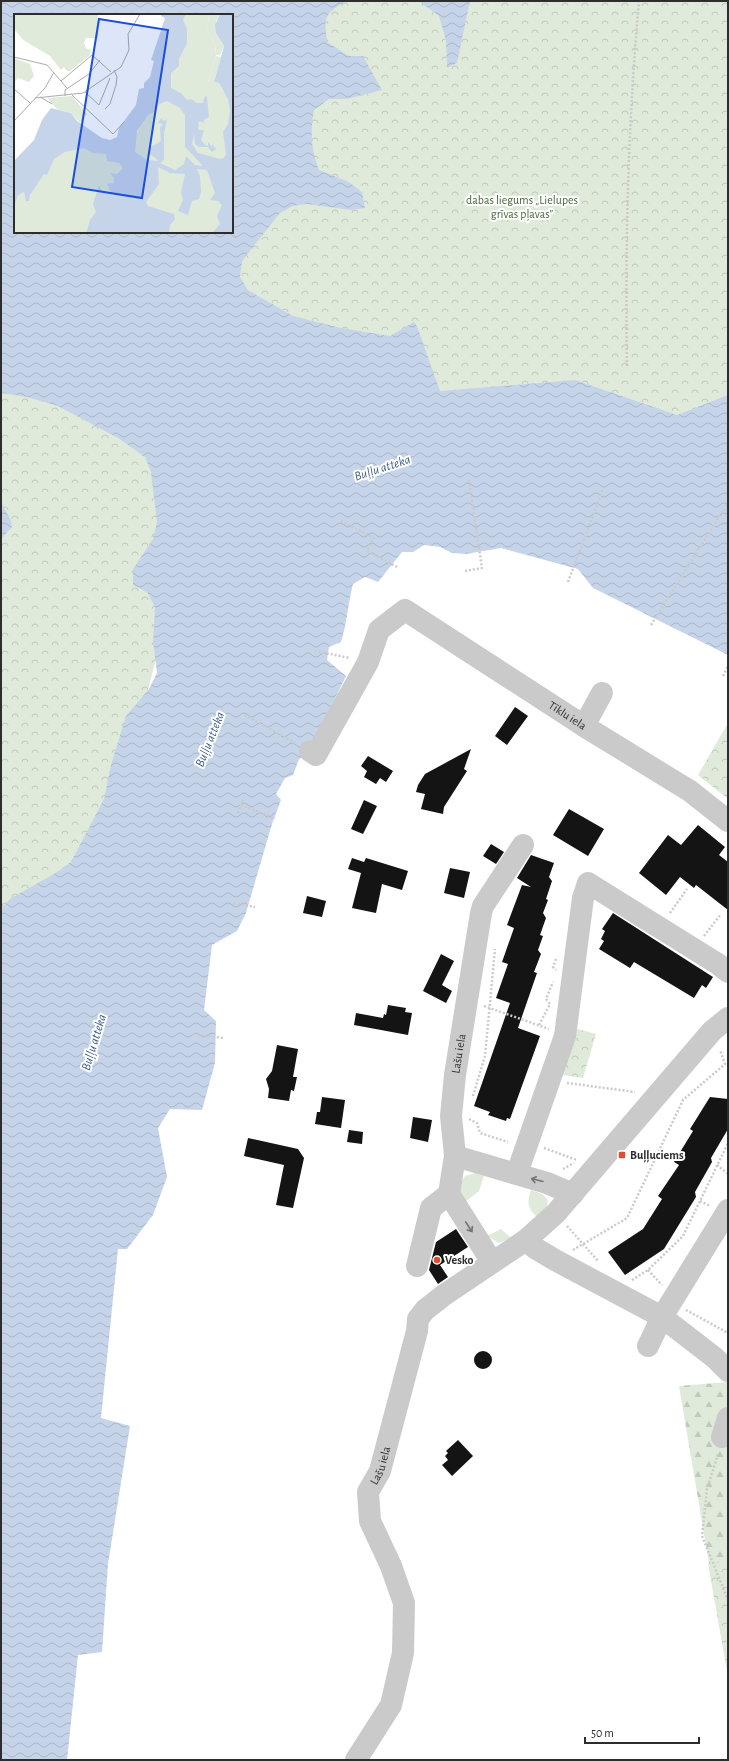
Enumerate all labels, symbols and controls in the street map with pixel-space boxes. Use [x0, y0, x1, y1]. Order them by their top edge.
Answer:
inset map [14, 14, 233, 233]
park label: dabas liegums „Lielupes grīvas pļavas” [466, 194, 578, 222]
water label: Buļļu atteka [353, 453, 413, 485]
street label: Tīklu iela [546, 699, 589, 732]
water label: Buļļu atteka [194, 710, 228, 769]
water label: Buļļu atteka [80, 1013, 110, 1072]
street label: Lašu iela [449, 1032, 468, 1074]
place label: Buļļuciems [630, 1149, 684, 1163]
marker: Buļļuciems [617, 1150, 627, 1160]
one-way arrow [531, 1176, 544, 1183]
one-way arrow [465, 1221, 473, 1232]
place label: Vesko [445, 1254, 474, 1266]
marker: Vesko [432, 1255, 442, 1265]
street label: Lašu iela [367, 1445, 392, 1487]
scale bar [585, 1719, 699, 1745]
text: 50 m [591, 1727, 614, 1739]

